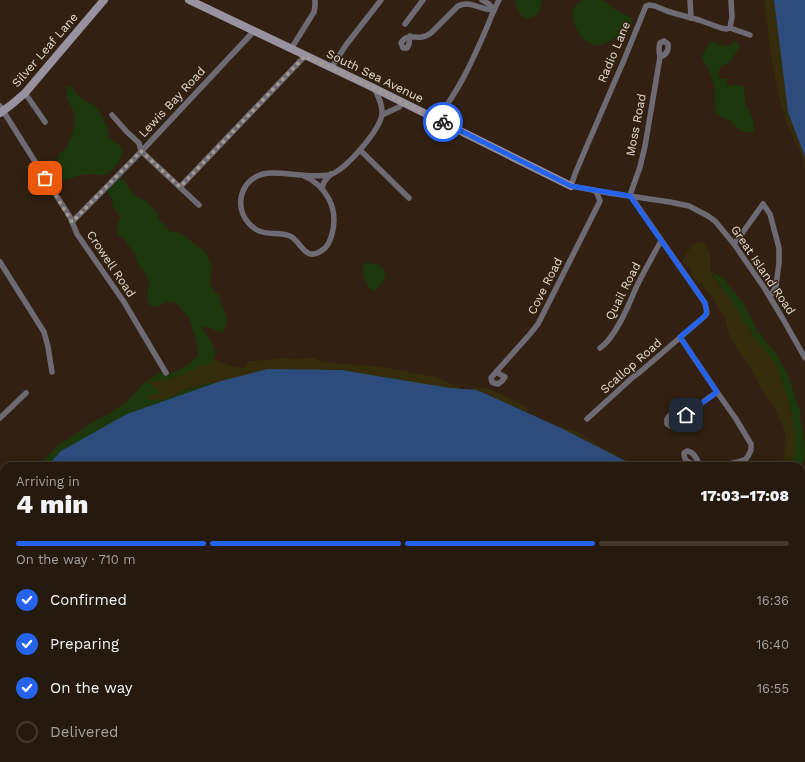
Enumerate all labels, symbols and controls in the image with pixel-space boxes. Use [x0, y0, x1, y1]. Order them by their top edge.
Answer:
street label: Silver Leaf Lane [9, 10, 81, 90]
street label: Radio Lane [595, 19, 633, 85]
street label: South Sea Avenue [324, 46, 426, 106]
street label: Lewis Bay Road [136, 64, 208, 140]
street label: Moss Road [623, 93, 649, 157]
courier [423, 102, 463, 142]
icon: bike [432, 111, 454, 133]
pin [28, 161, 62, 195]
icon: bag [34, 167, 56, 189]
street label: Great Island Road [728, 223, 798, 317]
street label: Crowell Road [84, 228, 138, 300]
street label: Cove Road [525, 255, 565, 317]
street label: Quail Road [602, 260, 644, 322]
street label: Scallop Road [597, 336, 665, 396]
pin [669, 398, 703, 432]
icon: home [675, 404, 697, 426]
text: Arriving in [16, 474, 80, 489]
text: 17:03–17:08 [701, 487, 789, 505]
text: 4 min [16, 489, 88, 519]
text: On the way · 710 m [16, 552, 136, 567]
icon: check [16, 589, 38, 611]
text: Confirmed [50, 591, 127, 609]
text: 16:36 [757, 593, 789, 608]
icon: check [16, 633, 38, 655]
text: Preparing [50, 635, 119, 653]
text: 16:40 [756, 637, 789, 652]
icon: check [16, 677, 38, 699]
text: On the way [50, 679, 132, 697]
text: 16:55 [757, 681, 789, 696]
text: Delivered [50, 723, 118, 741]

